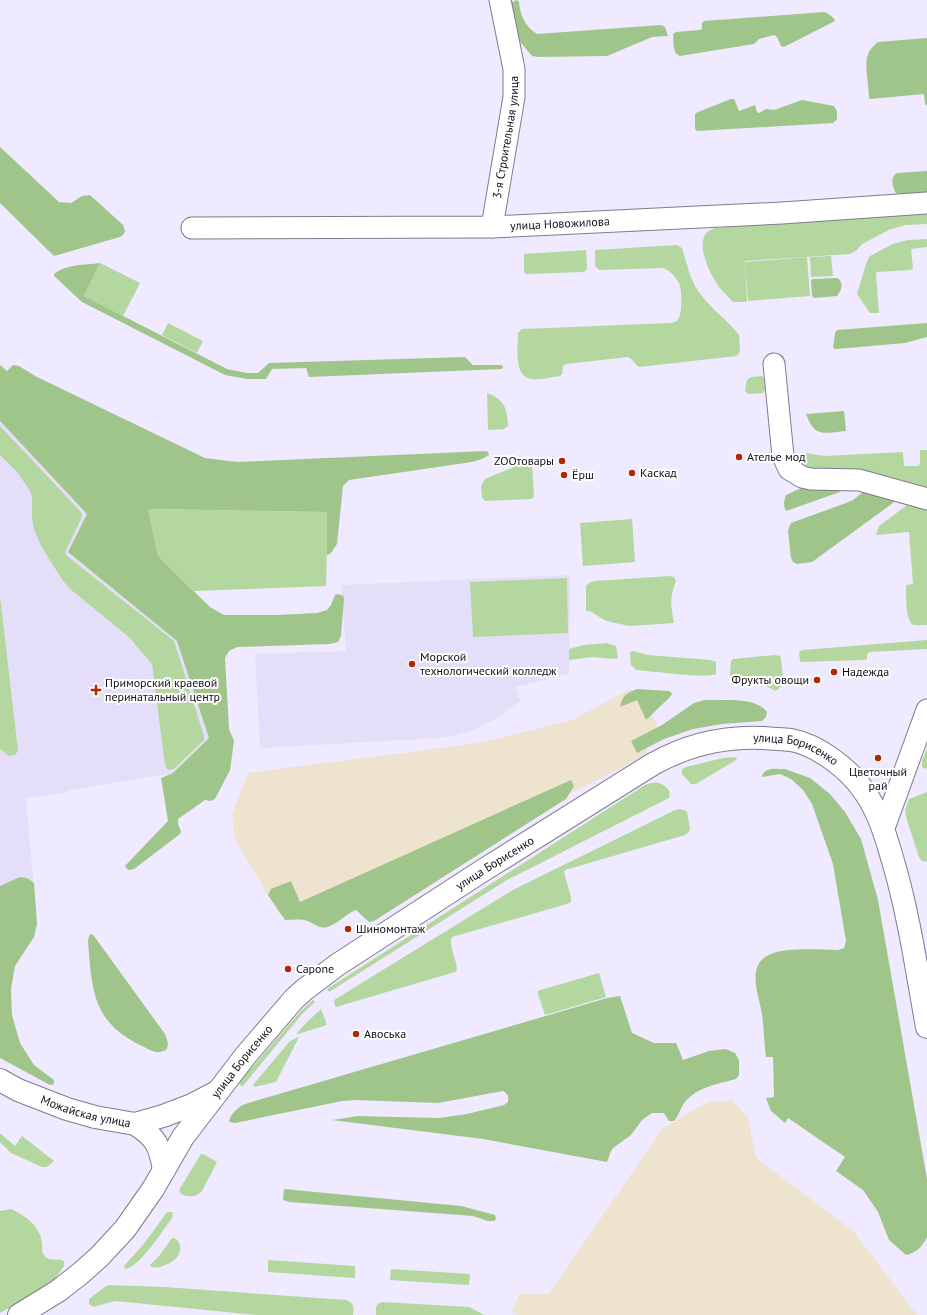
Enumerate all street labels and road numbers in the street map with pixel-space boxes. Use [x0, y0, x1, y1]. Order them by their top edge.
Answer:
street label: 3-я Строительная улица [489, 76, 521, 200]
street label: улица Новожилова [510, 213, 610, 233]
street label: улица Борисенко [753, 730, 842, 768]
street label: улица Борисенко [453, 832, 536, 893]
street label: улица Борисенко [208, 1021, 276, 1101]
street label: Можайская улица [39, 1092, 132, 1130]

